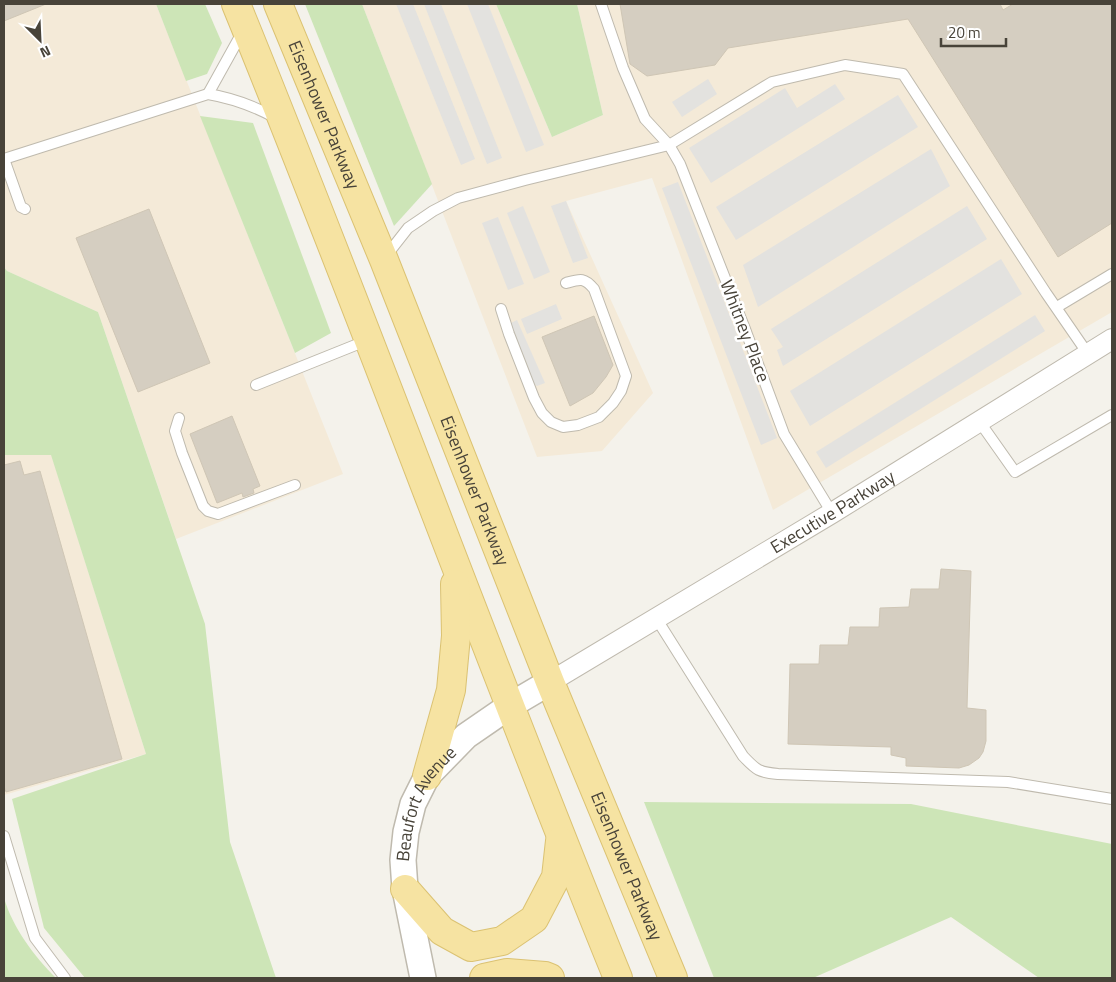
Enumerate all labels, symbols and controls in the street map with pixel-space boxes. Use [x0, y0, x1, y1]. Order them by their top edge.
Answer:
north arrow [15, 15, 65, 65]
scale bar [941, 15, 1006, 47]
text: 20 m [948, 21, 981, 44]
street label: Eisenhower Parkway [282, 36, 367, 194]
text: N [37, 41, 54, 64]
street label: Whitney Place [714, 276, 777, 386]
street label: Eisenhower Parkway [434, 412, 517, 570]
street label: Executive Parkway [765, 463, 900, 560]
street label: Beaufort Avenue [389, 740, 462, 863]
street label: Eisenhower Parkway [584, 787, 670, 945]

